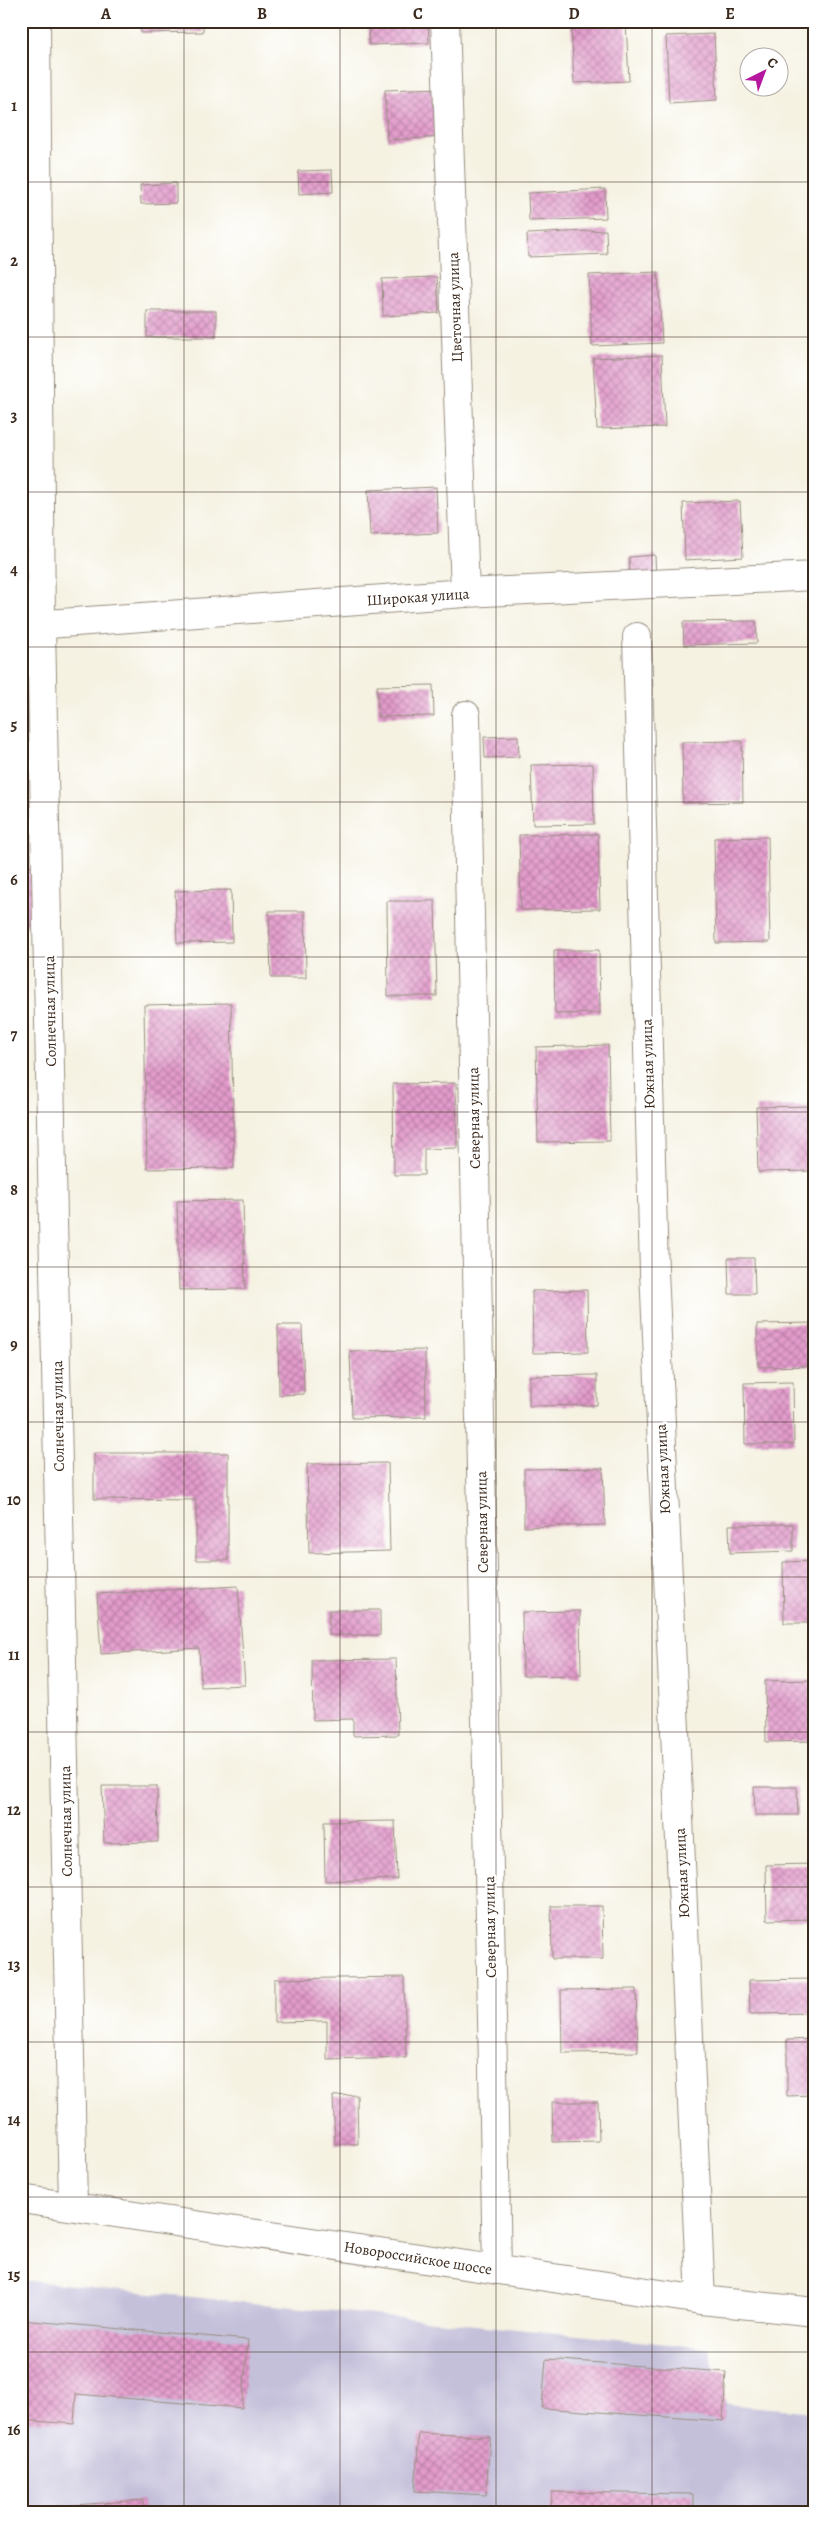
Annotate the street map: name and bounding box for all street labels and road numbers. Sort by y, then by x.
street label: Цветочная улица [443,251,467,362]
street label: Широкая улица [366,583,470,611]
street label: Солнечная улица [39,955,61,1067]
street label: Южная улица [636,1018,660,1110]
street label: Северная улица [463,1067,485,1169]
street label: Солнечная улица [47,1360,69,1472]
street label: Южная улица [651,1423,675,1515]
street label: Северная улица [471,1471,493,1573]
street label: Солнечная улица [55,1765,77,1877]
street label: Южная улица [670,1827,694,1919]
street label: Северная улица [479,1876,501,1978]
street label: Новороссийское шоссе [342,2236,494,2280]

